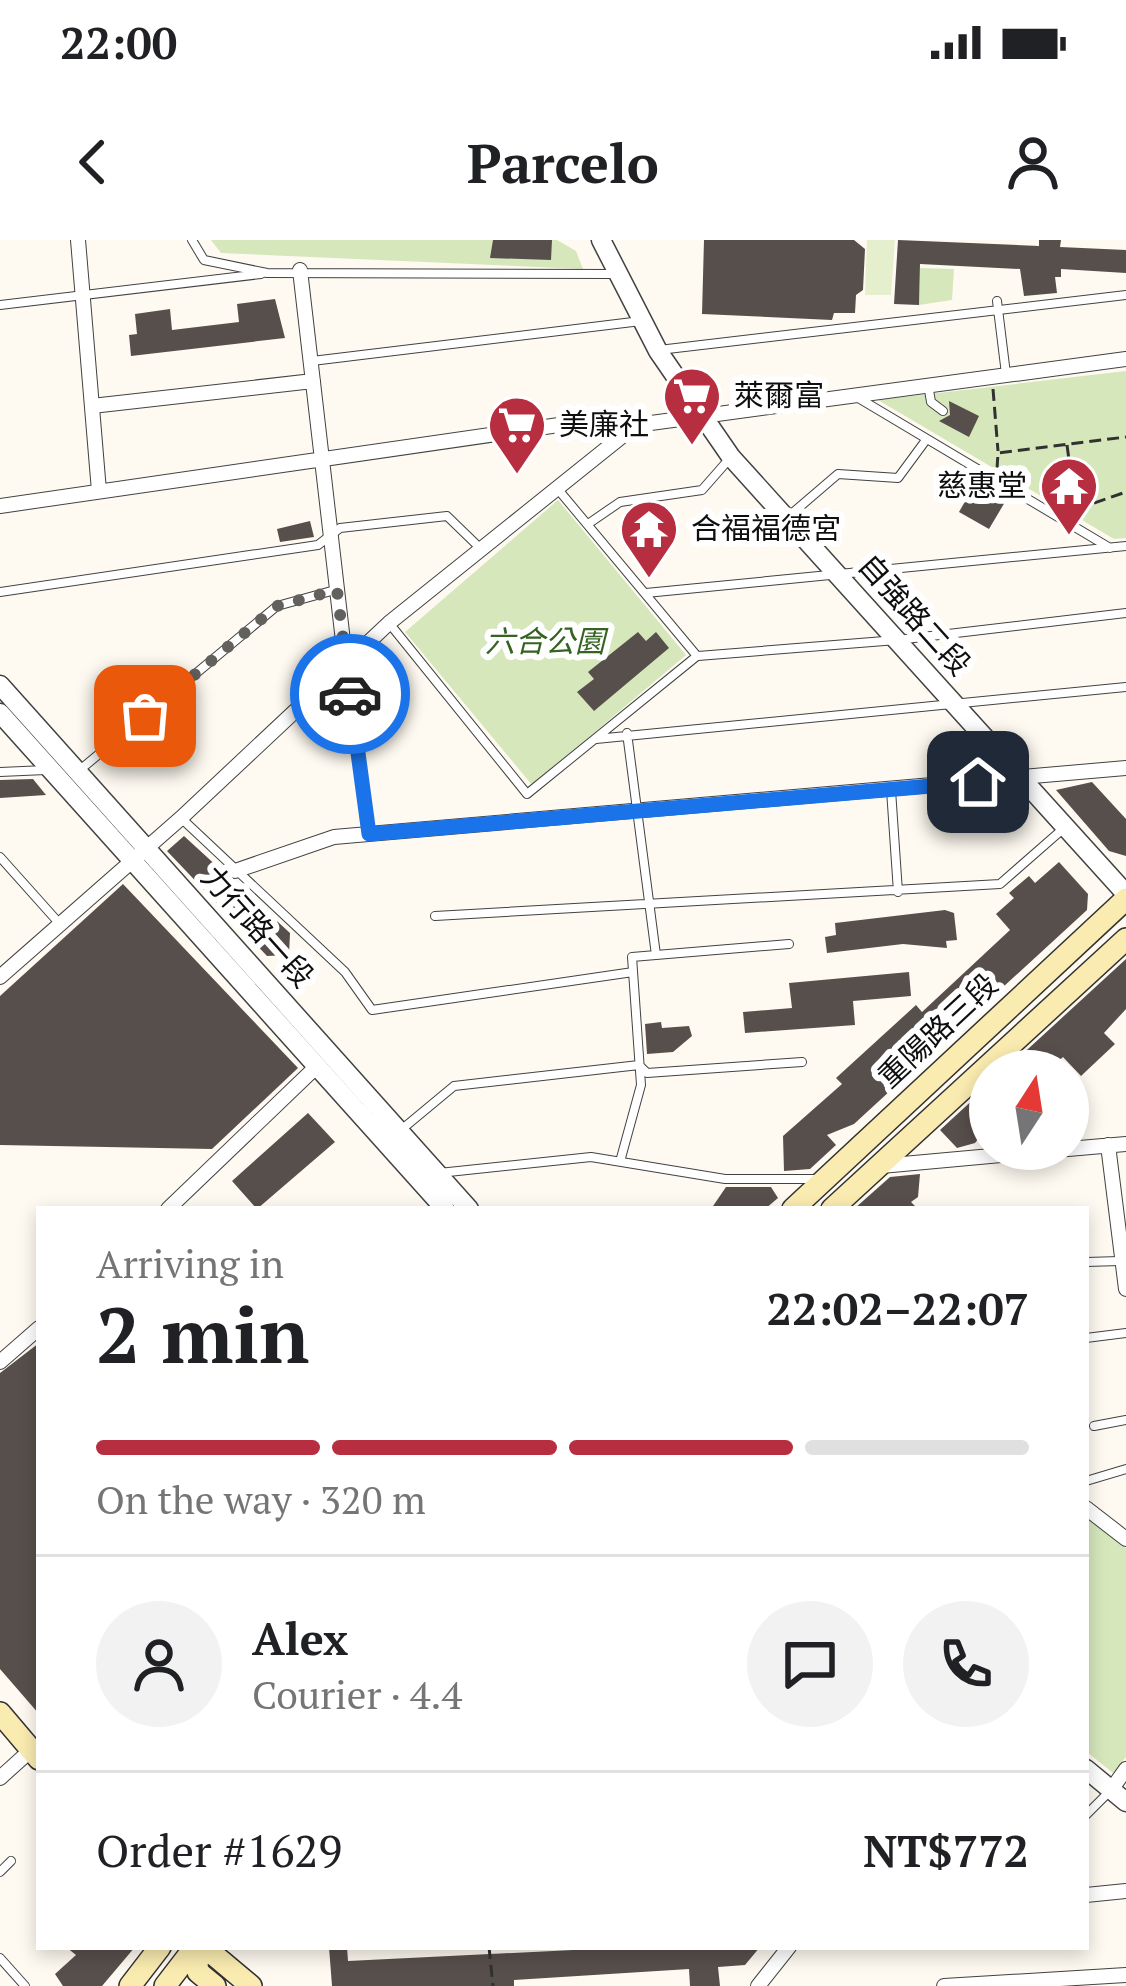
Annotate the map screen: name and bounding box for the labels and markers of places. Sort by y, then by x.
supermarket icon: 萊爾富 [661,365,723,447]
place label: 萊爾富 [734,375,824,415]
supermarket icon: 美廉社 [486,394,548,476]
place label: 美廉社 [559,404,649,444]
temple icon: 慈惠堂 [1038,455,1100,537]
place label: 慈惠堂 [937,465,1027,505]
temple icon: 合福福德宮 [618,498,680,580]
place label: 合福福德宮 [691,508,841,548]
pin [94,665,196,767]
pin [927,731,1029,833]

